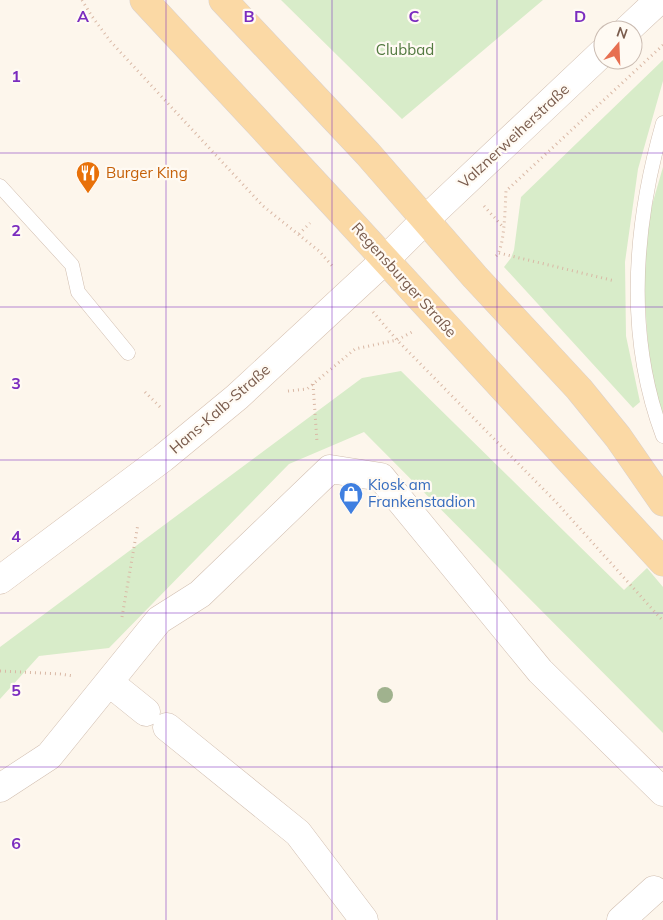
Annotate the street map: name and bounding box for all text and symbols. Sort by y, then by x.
text: A [77,6,89,26]
text: B [243,6,255,26]
text: C [409,6,420,26]
text: D [574,6,586,26]
north arrow [593,20,643,70]
text: N [614,22,630,43]
park label: Clubbad [376,40,434,59]
text: 1 [11,66,21,86]
street label: Valznerweiherstraße [454,79,573,192]
restaurant icon: Burger King [75,160,101,194]
place label: Burger King [106,163,188,182]
street label: Regensburger Straße [348,218,461,341]
text: 2 [11,220,21,240]
street label: Hans-Kalb-Straße [165,360,274,458]
text: 3 [11,373,21,393]
place label: Kiosk am Frankenstadion [368,475,475,511]
shop icon: Kiosk am Frankenstadion [338,481,364,515]
text: 4 [11,526,21,546]
text: 5 [11,680,21,700]
text: 6 [11,833,21,853]

